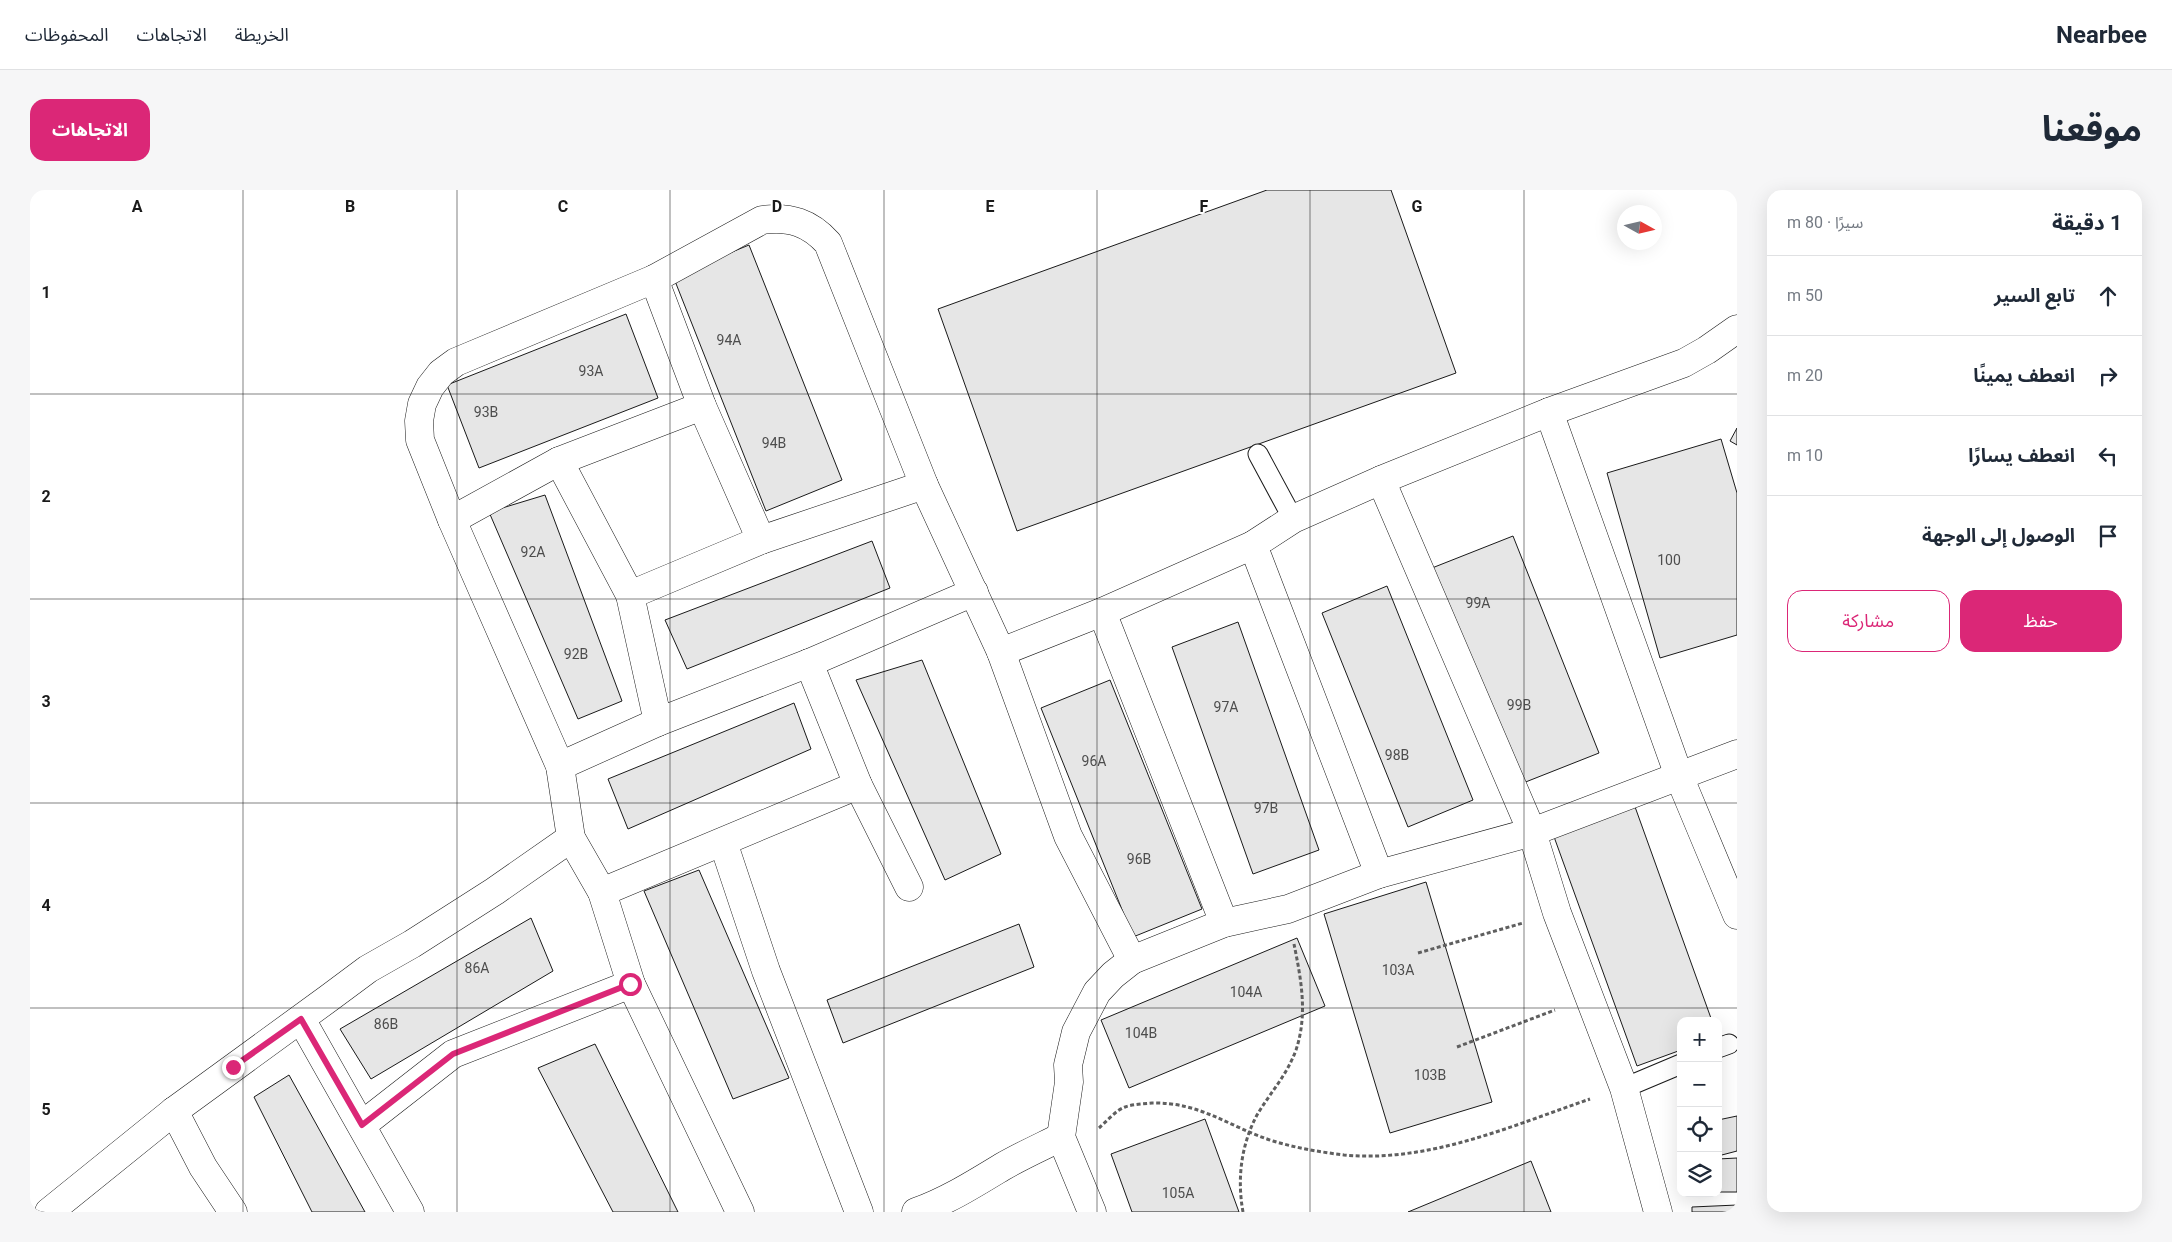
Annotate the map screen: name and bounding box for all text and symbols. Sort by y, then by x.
text: Nearbee [2056,21,2147,49]
text: المحفوظات [25,24,109,45]
text: الاتجاهات [137,24,207,45]
text: الخريطة [235,24,289,45]
button: الاتجاهات [30,99,150,161]
text: موقعنا [2042,109,2142,150]
text: A [132,197,143,216]
text: B [345,197,355,216]
text: C [558,197,568,216]
text: D [772,197,782,216]
text: E [986,197,995,216]
text: F [1200,197,1209,216]
text: G [1412,197,1423,216]
north arrow [1617,205,1662,250]
text: 1 دقيقة [2052,211,2122,235]
text: سيرًا · 80 m [1787,213,1863,232]
icon: ahead [2094,282,2122,310]
text: 1 [41,283,51,302]
text: تابع السير [1994,284,2075,307]
text: 50 m [1787,286,1823,305]
house number: 94A [717,332,741,348]
icon: right [2094,362,2122,390]
house number: 93A [579,363,603,379]
text: انعطف يمينًا [1973,364,2075,387]
text: 20 m [1787,366,1823,385]
house number: 93B [474,404,498,420]
house number: 94B [762,435,786,451]
icon: left [2094,442,2122,470]
text: انعطف يسارًا [1968,444,2075,467]
text: 10 m [1787,446,1823,465]
text: 2 [41,487,51,506]
icon: arrive [2094,522,2122,550]
text: الوصول إلى الوجهة [1922,524,2075,547]
house number: 92A [521,544,545,560]
house number: 100 [1657,552,1681,568]
button: مشاركة [1787,590,1950,652]
button: حفظ [1960,590,2122,652]
house number: 99A [1466,595,1490,611]
house number: 92B [564,646,588,662]
text: 3 [41,692,51,711]
house number: 99B [1507,697,1531,713]
house number: 97A [1214,699,1238,715]
house number: 98B [1385,747,1409,763]
house number: 96A [1082,753,1106,769]
house number: 97B [1254,800,1278,816]
house number: 96B [1127,851,1151,867]
text: 4 [41,896,51,915]
house number: 86A [465,960,489,976]
house number: 103A [1382,962,1414,978]
route start [619,973,642,996]
house number: 104A [1230,984,1262,1000]
house number: 86B [374,1016,398,1032]
map controls [1677,1017,1722,1197]
button: + [1677,1017,1722,1062]
house number: 104B [1125,1025,1157,1041]
route end [222,1056,245,1079]
button: − [1677,1062,1722,1107]
house number: 103B [1414,1067,1446,1083]
text: 5 [41,1100,51,1119]
button: locate [1677,1107,1722,1152]
button: layers [1677,1152,1722,1197]
house number: 105A [1162,1185,1194,1201]

